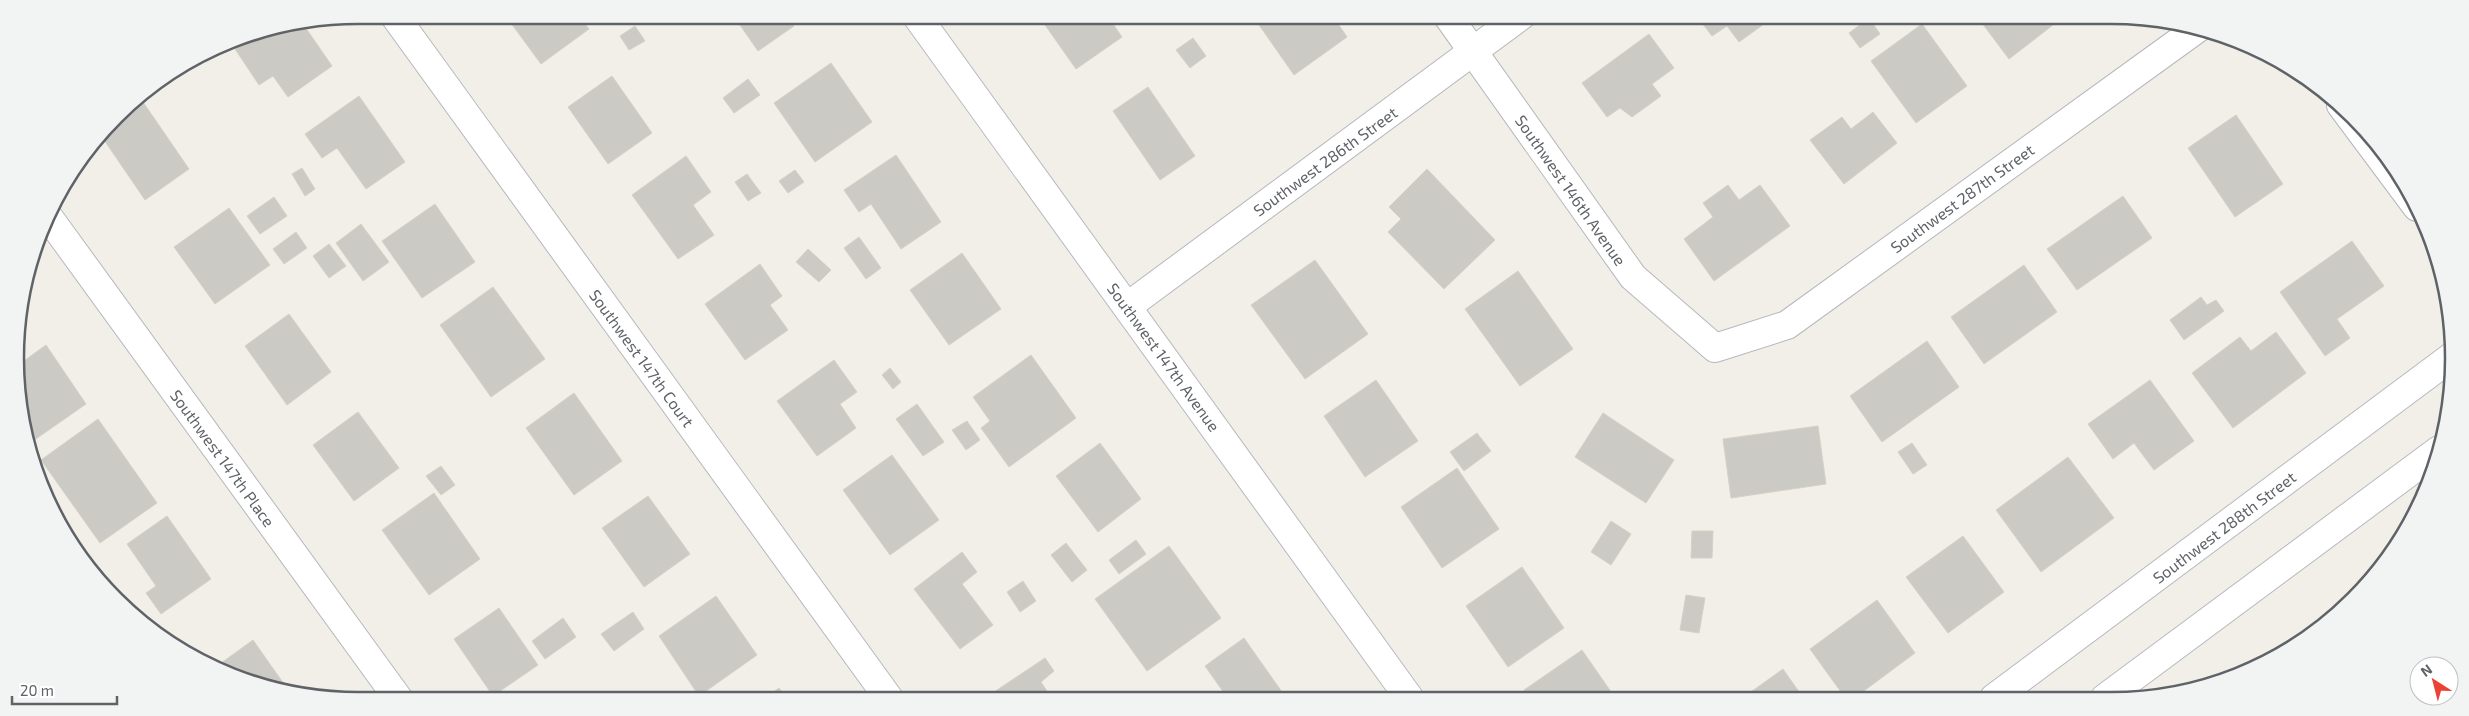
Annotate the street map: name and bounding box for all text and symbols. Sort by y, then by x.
street label: Southwest 286th Street [1249,102,1401,220]
street label: Southwest 146th Avenue [1512,111,1630,269]
street label: Southwest 287th Street [1887,140,2037,256]
street label: Southwest 147th Avenue [1104,279,1224,435]
street label: Southwest 147th Court [586,286,698,430]
street label: Southwest 147th Place [167,386,279,530]
street label: Southwest 288th Street [2149,467,2299,587]
north arrow [2409,656,2459,706]
text: N [2417,660,2435,680]
scale bar [12,674,118,706]
text: 20 m [20,681,54,699]

